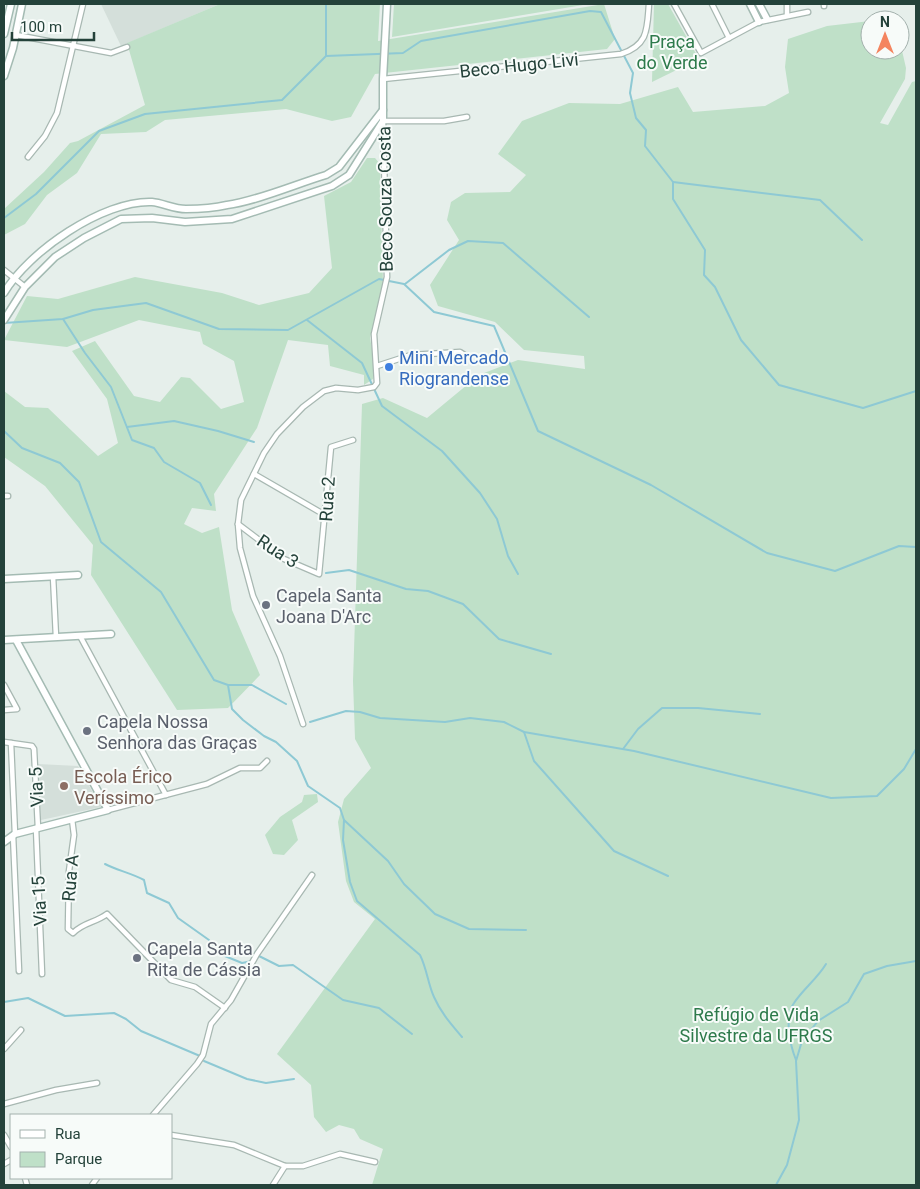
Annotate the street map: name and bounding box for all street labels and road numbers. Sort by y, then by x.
street label: Beco Hugo Livi [458,48,580,82]
street label: Beco Souza Costa [373,126,397,272]
street label: Rua 2 [315,476,339,522]
street label: Rua 3 [253,530,303,572]
street label: Via 5 [24,766,48,808]
street label: Rua A [57,853,83,902]
street label: Via 15 [27,875,51,927]

